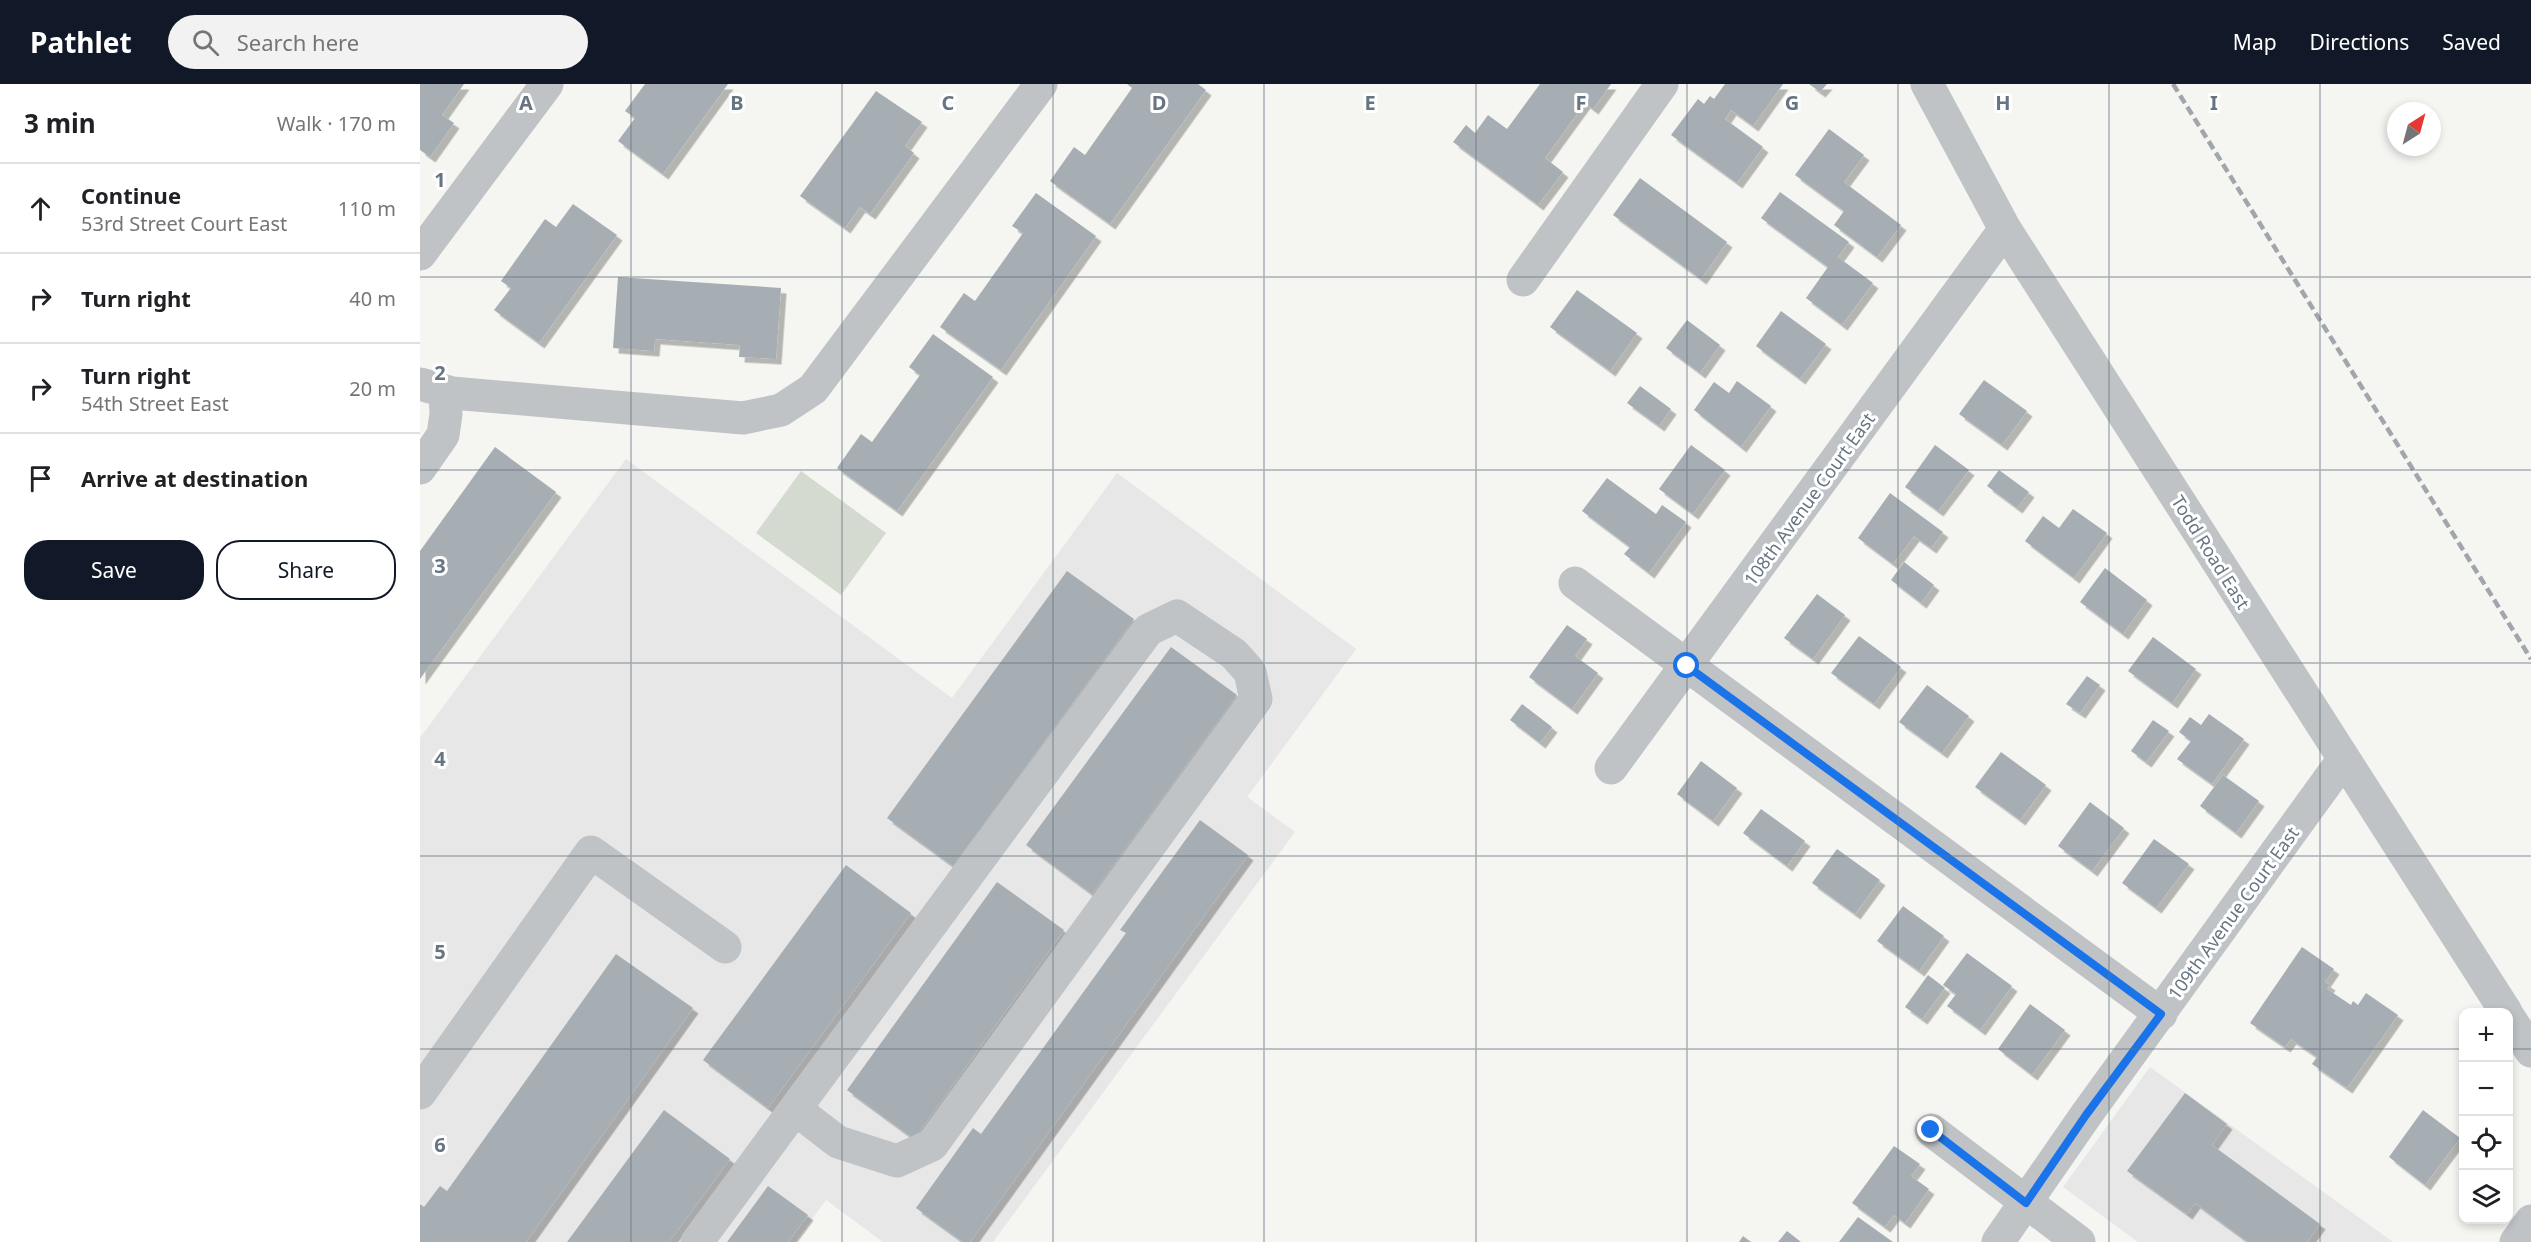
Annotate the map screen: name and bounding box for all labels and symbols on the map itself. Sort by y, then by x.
text: A [519,89,533,116]
text: B [730,89,744,116]
text: C [942,89,955,116]
text: D [1152,89,1166,116]
text: E [1364,89,1376,116]
text: F [1576,89,1586,116]
text: G [1785,89,1799,116]
text: H [1995,89,2011,116]
text: I [2210,89,2218,116]
north arrow [2387,102,2441,156]
text: 1 [434,166,446,193]
text: 2 [434,359,446,386]
street label: 108th Avenue Court East [1738,407,1880,590]
street label: Todd Road East [2166,491,2256,614]
text: 3 [434,552,446,579]
route start [1673,652,1699,678]
text: 4 [434,745,446,772]
street label: 109th Avenue Court East [2162,821,2304,1004]
text: 5 [434,938,446,965]
route end [1917,1116,1943,1142]
text: 6 [434,1131,446,1158]

